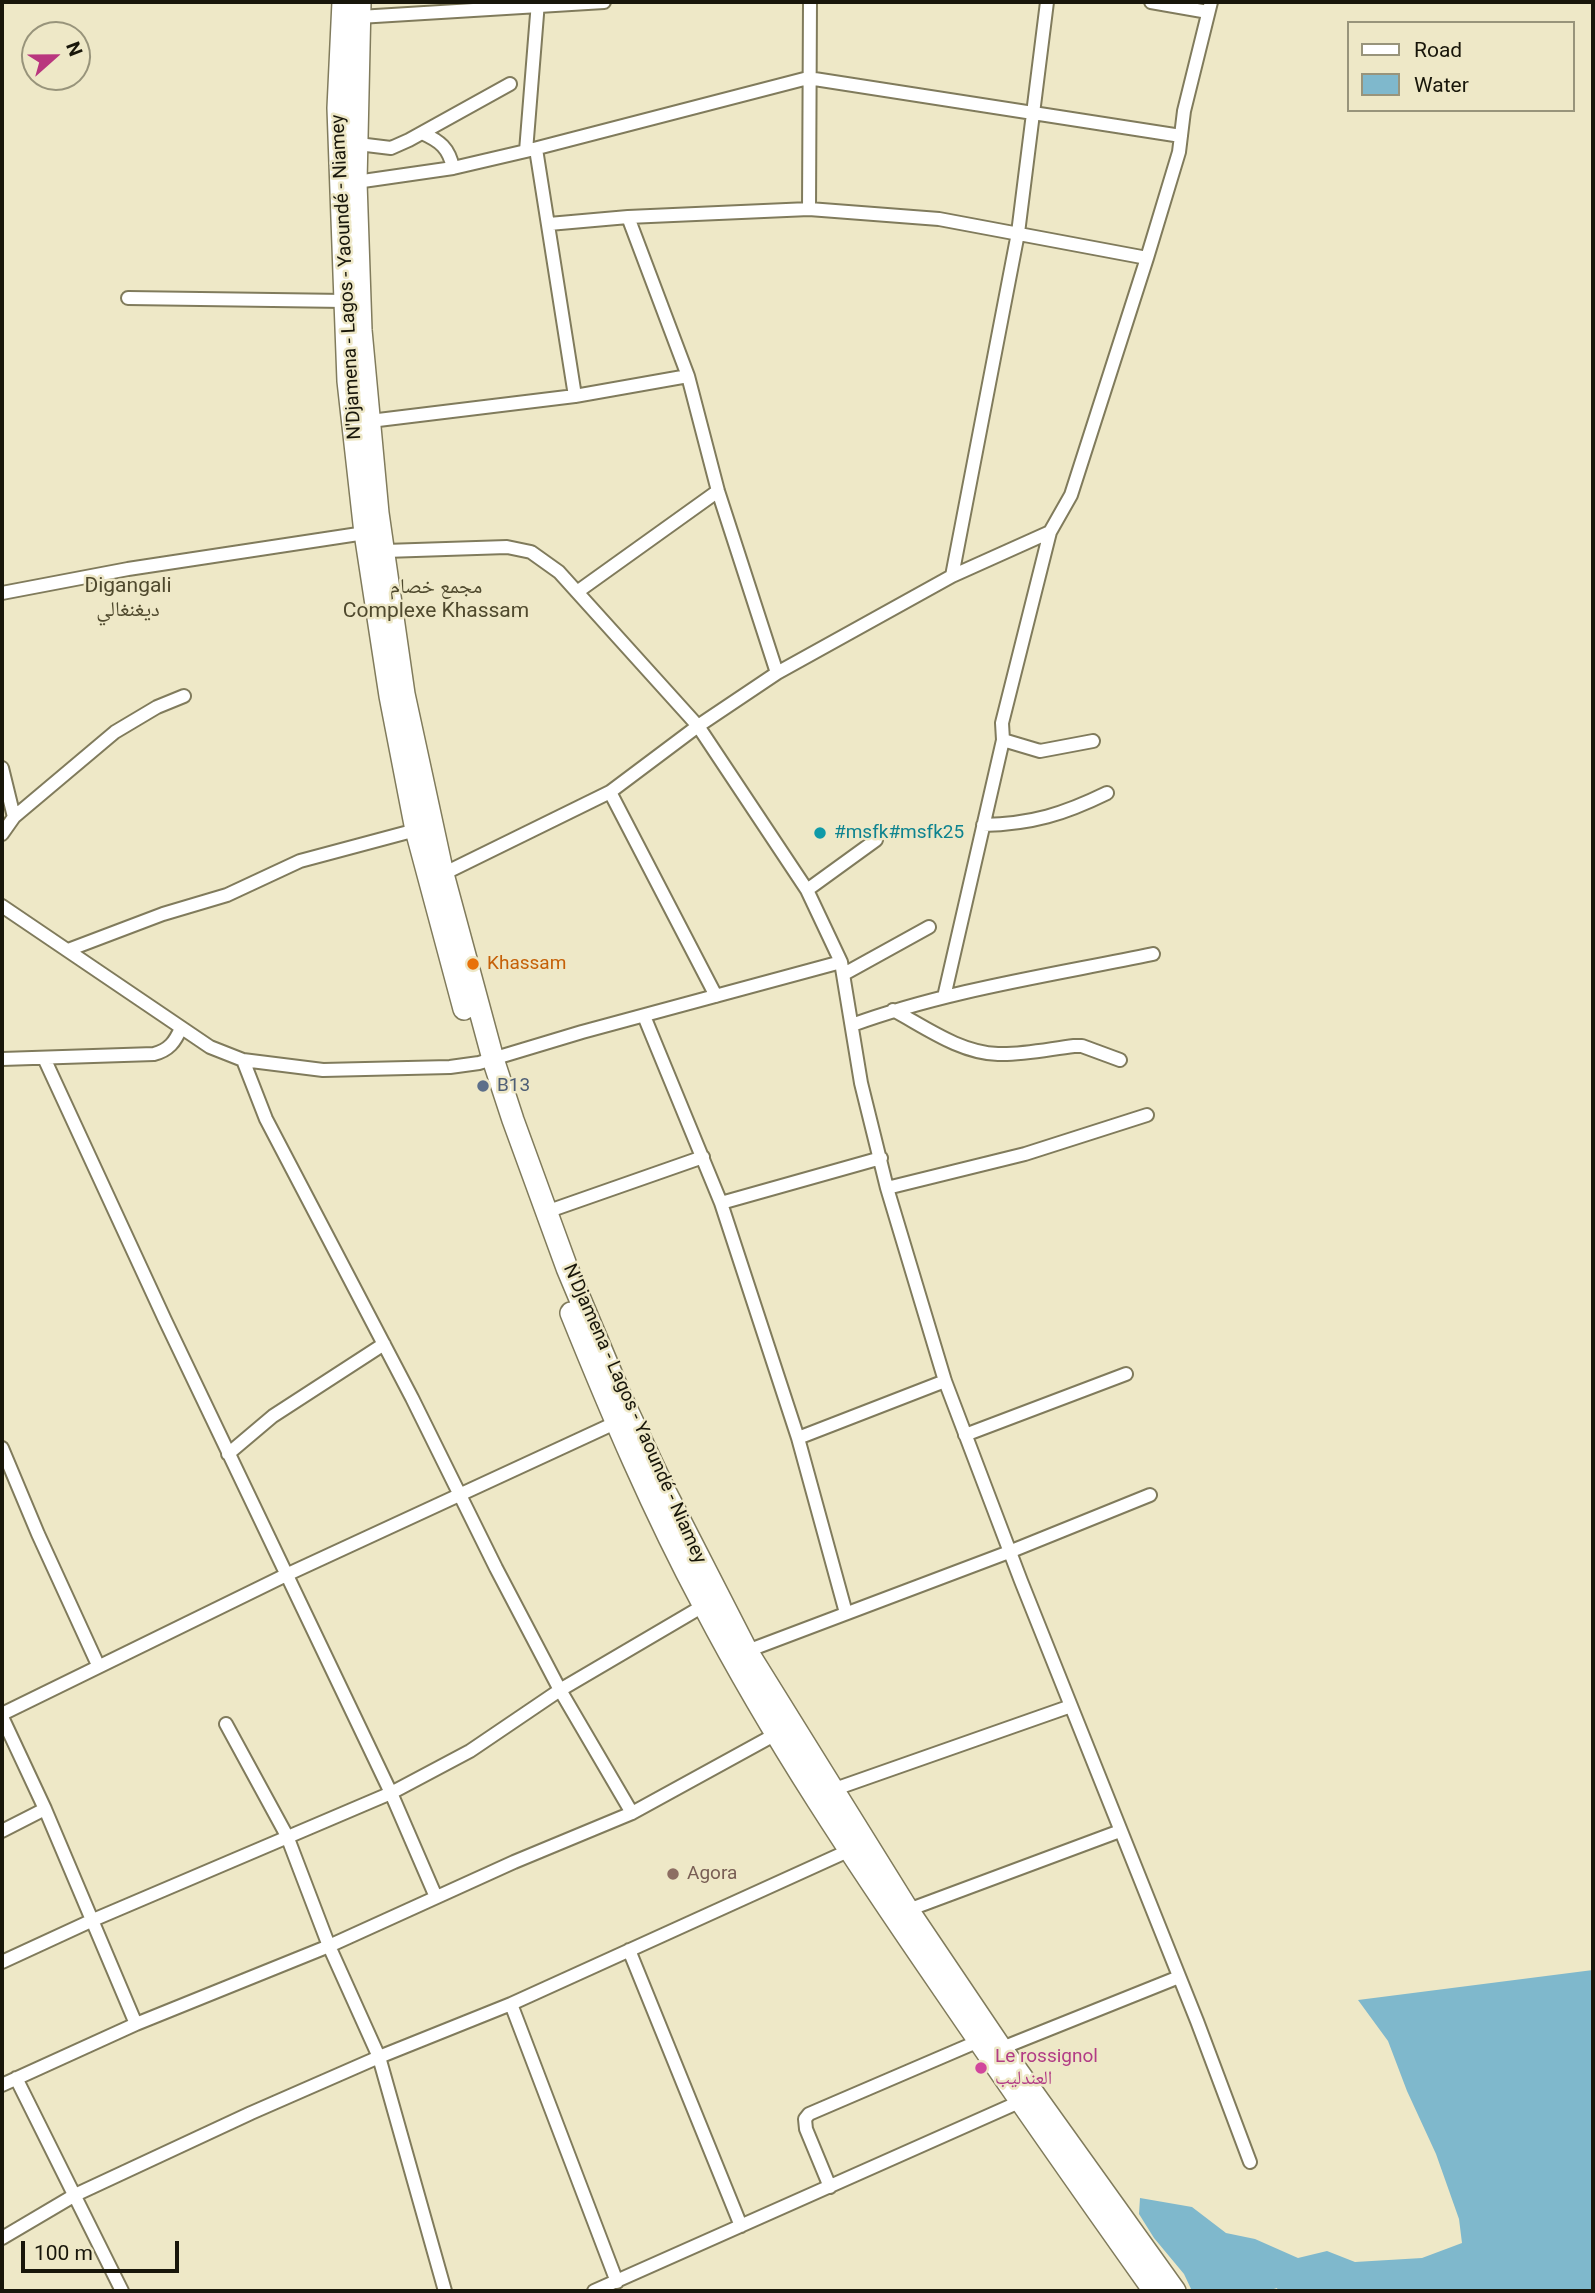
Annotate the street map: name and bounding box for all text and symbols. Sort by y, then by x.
north arrow [21,21,91,91]
legend [1346,21,1574,112]
text: Road [1414,38,1462,62]
text: N [61,39,87,59]
text: Water [1414,73,1469,97]
street label: N'Djamena - Lagos - Yaoundé - Niamey [327,114,367,440]
district label: Digangali ديغنغالي [77,574,179,624]
district label: مجمع خصام Complexe Khassam [329,575,543,625]
place label: #msfk#msfk25 [834,822,964,844]
marker: #msfk#msfk25 [812,825,828,841]
place label: Khassam [487,953,566,975]
marker: Khassam [465,956,481,972]
place label: B13 [497,1075,530,1097]
marker: B13 [475,1078,491,1094]
street label: N'Djamena - Lagos - Yaoundé - Niamey [557,1261,711,1567]
place label: Agora [687,1863,737,1885]
marker: Agora [665,1866,681,1882]
place label: Le rossignol العندليب [995,2046,1098,2090]
marker: Le rossignol العندليب [973,2060,989,2076]
scale bar [24,2226,182,2270]
text: 100 m [34,2241,93,2265]

